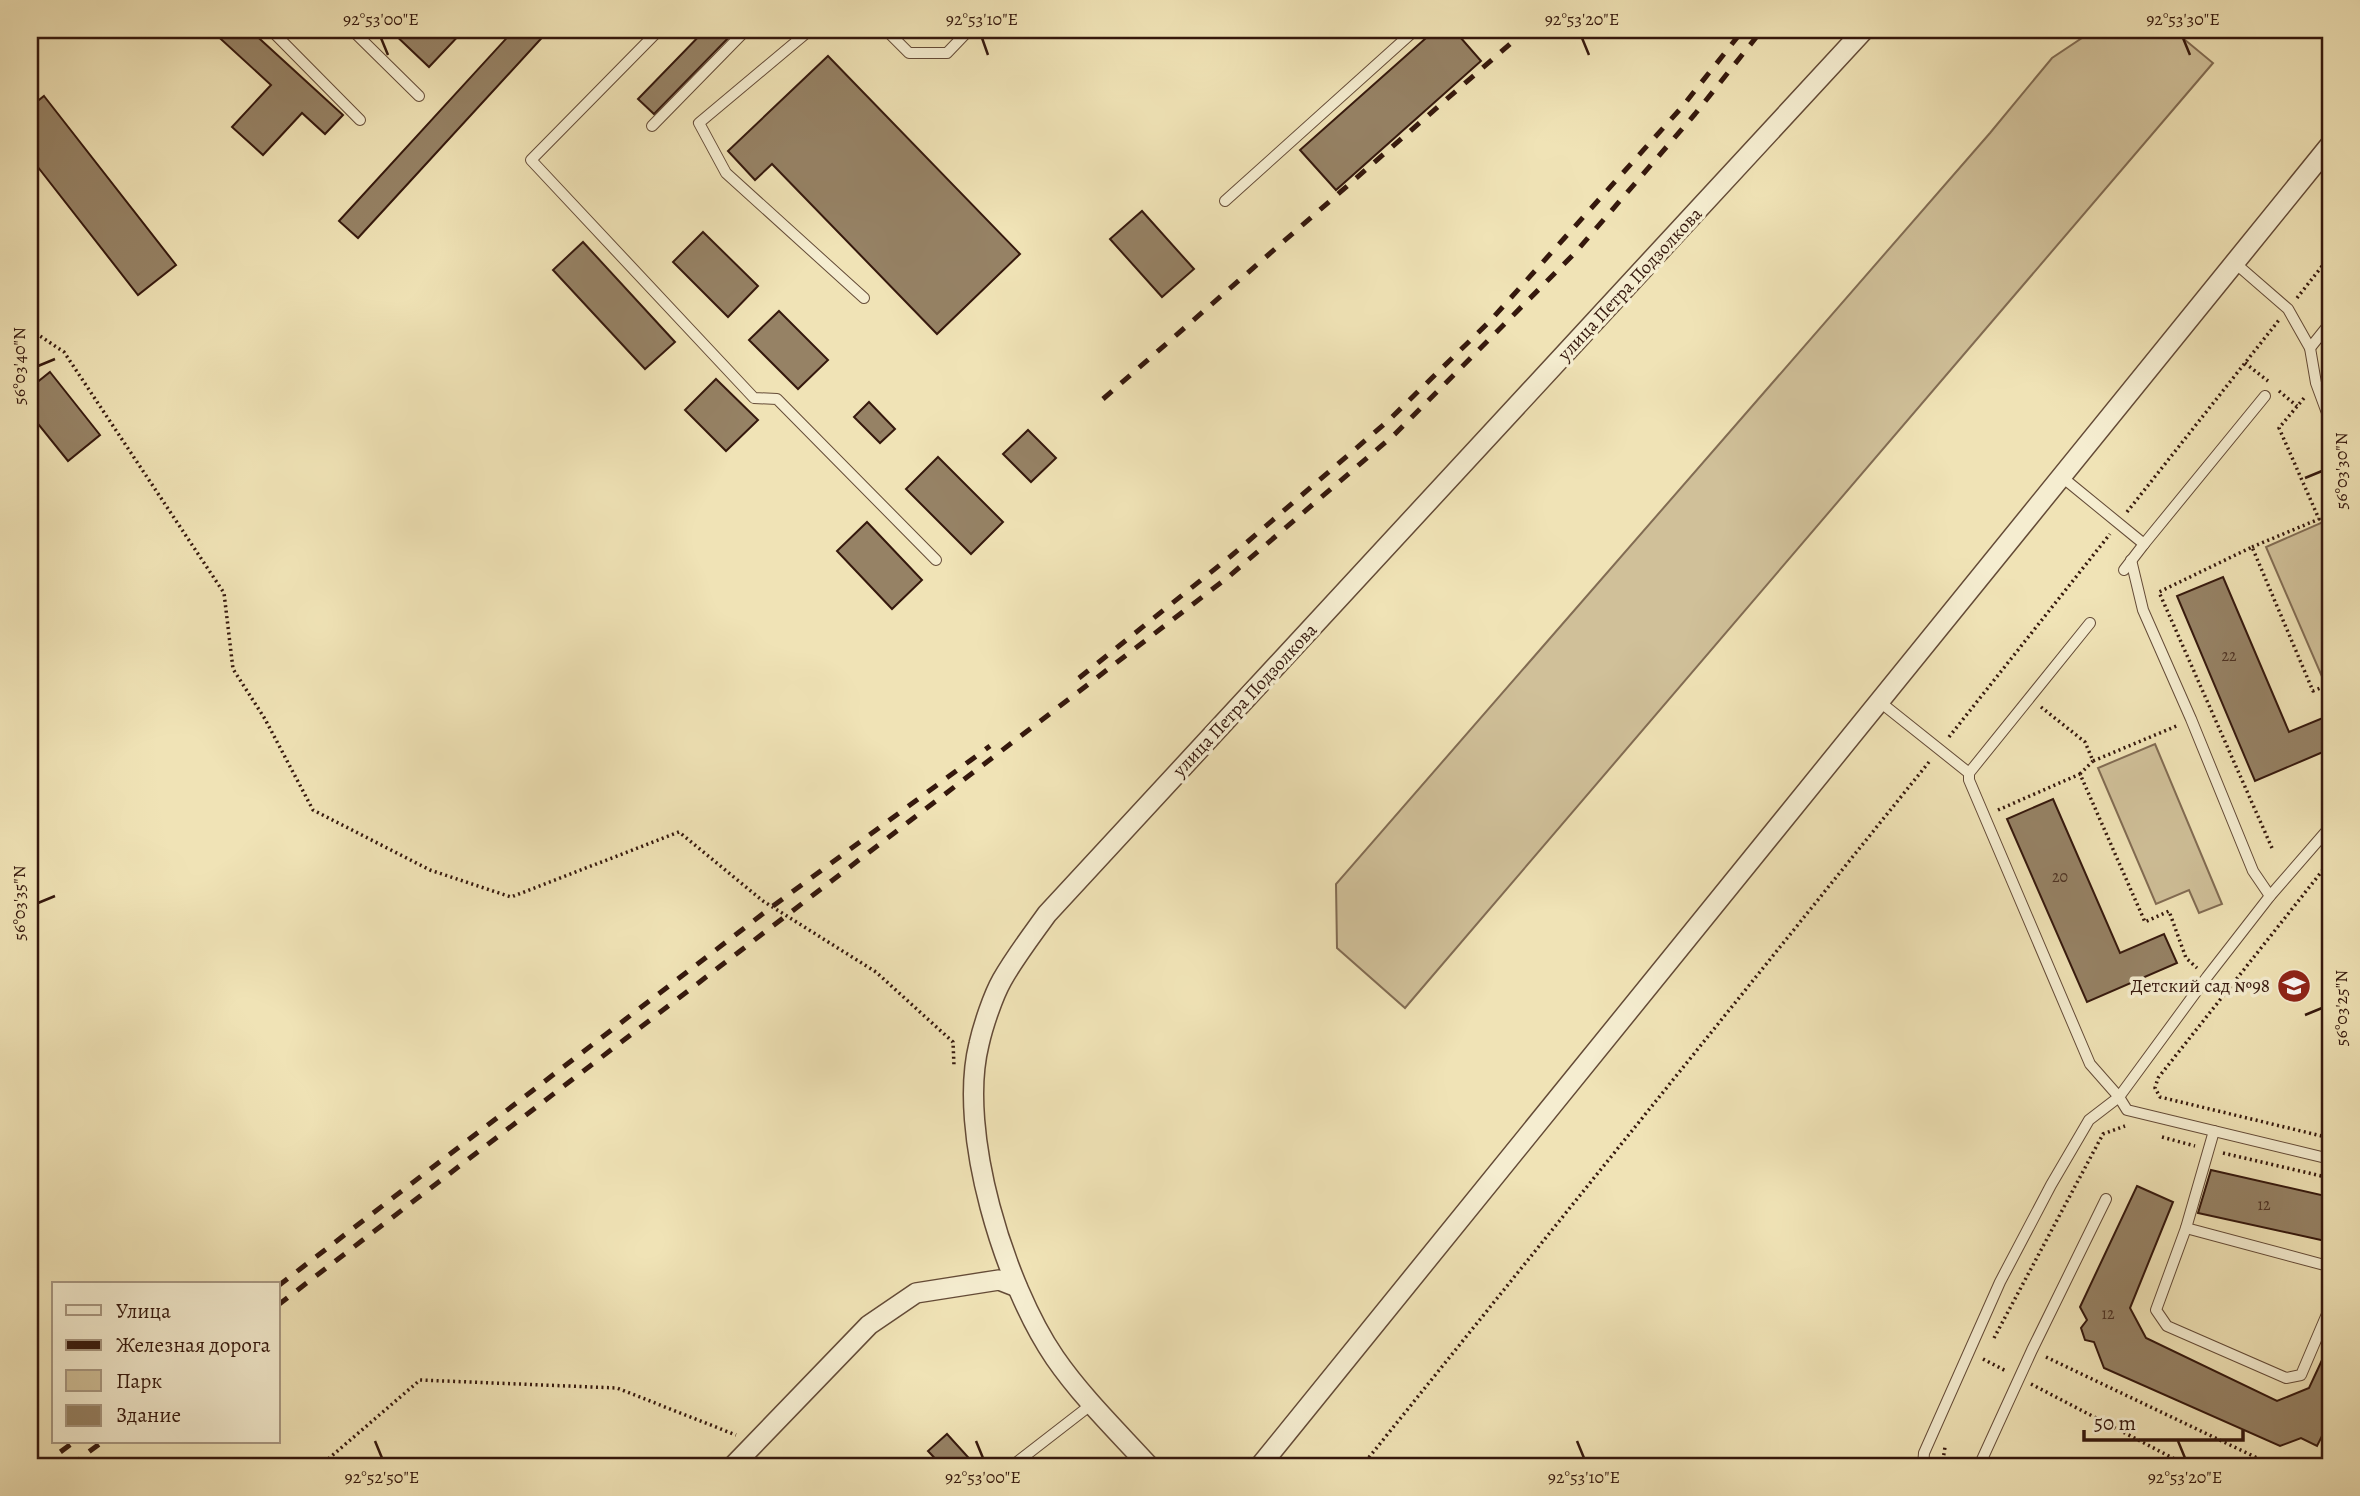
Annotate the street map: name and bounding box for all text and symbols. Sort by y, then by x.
text: 92°53'00"E [343,7,419,31]
text: 92°53'10"E [946,7,1018,31]
text: 92°53'20"E [1545,7,1619,31]
text: 92°53'30"E [2146,7,2220,31]
street label: улица Петра Подзолкова [1551,201,1708,367]
text: 56°03'40"N [7,327,31,405]
text: 56°03'30"N [2329,432,2353,510]
street label: улица Петра Подзолкова [1166,617,1323,783]
house number: 22 [2221,645,2237,667]
text: 56°03'35"N [7,865,31,941]
house number: 20 [2052,866,2068,888]
school or university icon: Детский сад №98 [2275,967,2313,1005]
text: 56°03'25"N [2329,970,2353,1046]
place label: Детский сад №98 [2131,973,2270,999]
house number: 12 [2257,1194,2271,1216]
legend [52,1282,280,1444]
text: Улица [116,1297,171,1325]
house number: 12 [2101,1303,2115,1325]
text: Железная дорога [116,1331,271,1359]
text: Парк [116,1367,162,1395]
scale bar [2084,1398,2243,1442]
text: Здание [116,1401,181,1429]
text: 50 m [2094,1409,2136,1437]
text: 92°52'50"E [345,1465,419,1489]
text: 92°53'00"E [945,1465,1021,1489]
text: 92°53'10"E [1548,1465,1620,1489]
text: 92°53'20"E [2148,1465,2222,1489]

